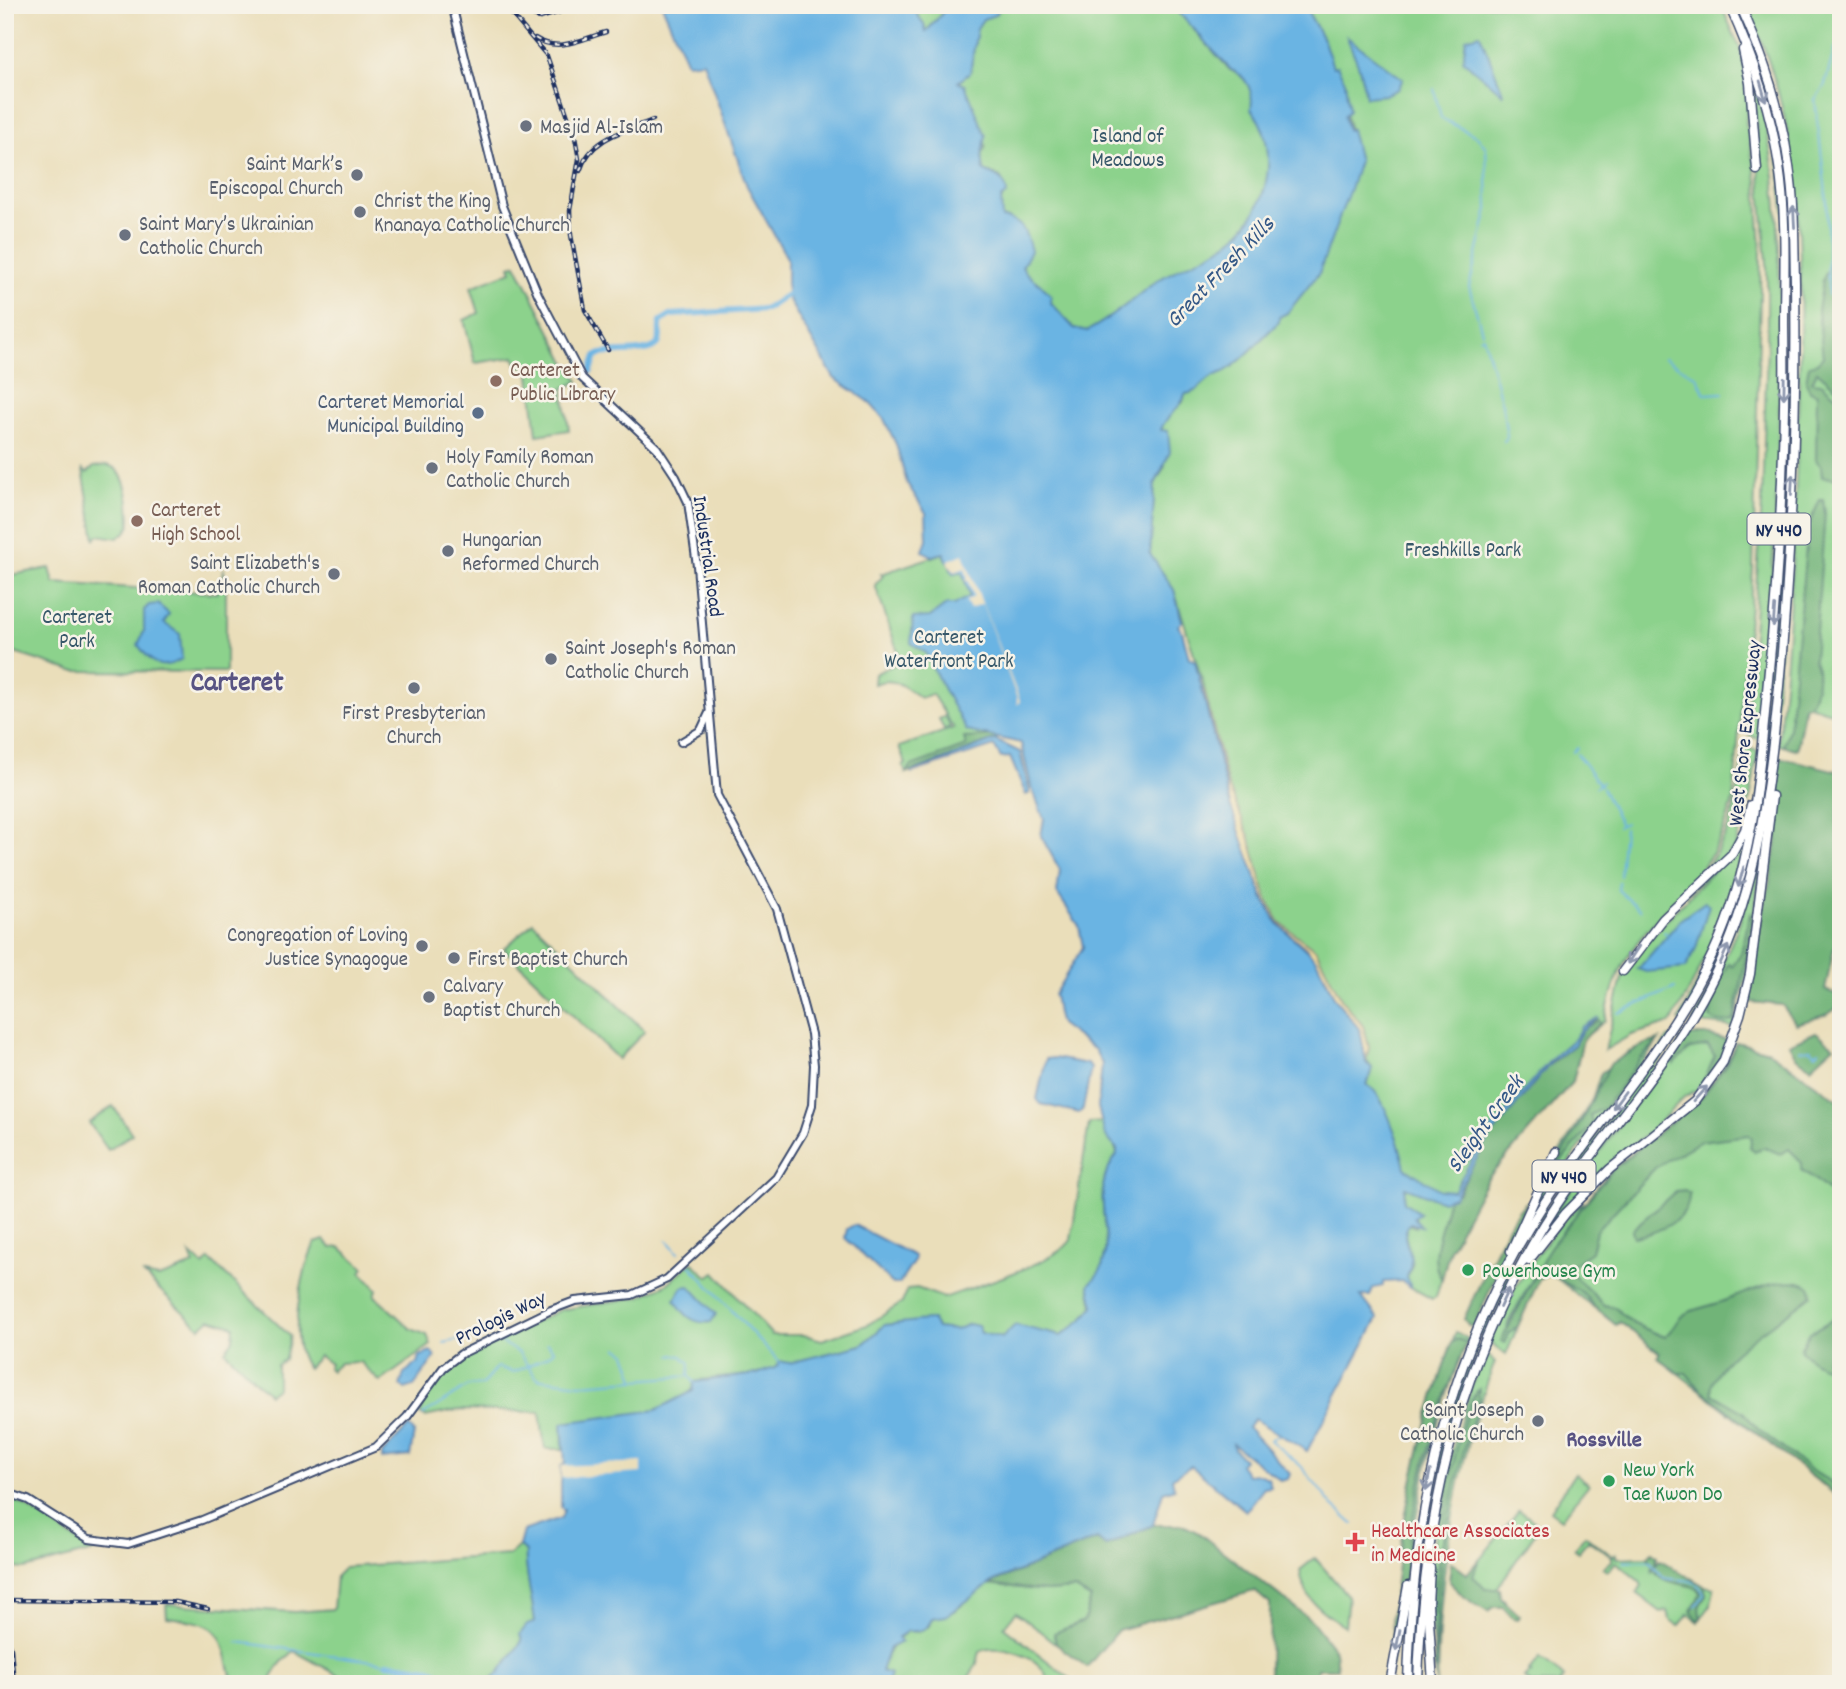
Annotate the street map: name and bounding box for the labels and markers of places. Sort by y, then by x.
place label: Masjid Al-Islam [540,114,663,144]
marker: Masjid Al-Islam [518,118,534,134]
place label: Saint Mark’s Episcopal Church [209,151,343,205]
marker: Saint Mark’s Episcopal Church [349,167,365,183]
place label: Christ the King Knanaya Catholic Church [374,188,570,242]
marker: Christ the King Knanaya Catholic Church [352,204,368,220]
place label: Saint Mary’s Ukrainian Catholic Church [139,211,314,265]
marker: Saint Mary’s Ukrainian Catholic Church [117,227,133,243]
place label: Carteret Public Library [510,357,616,411]
marker: Carteret Public Library [488,373,504,389]
place label: Carteret Memorial Municipal Building [318,389,464,443]
marker: Carteret Memorial Municipal Building [470,405,486,421]
place label: Holy Family Roman Catholic Church [446,444,594,498]
marker: Holy Family Roman Catholic Church [424,460,440,476]
place label: Carteret High School [151,497,240,551]
marker: Carteret High School [129,513,145,529]
place label: Hungarian Reformed Church [462,527,599,581]
marker: Hungarian Reformed Church [440,543,456,559]
place label: Saint Elizabeth's Roman Catholic Church [138,550,320,604]
marker: Saint Elizabeth's Roman Catholic Church [326,566,342,582]
place label: Saint Joseph's Roman Catholic Church [565,635,736,689]
marker: Saint Joseph's Roman Catholic Church [543,651,559,667]
marker: First Presbyterian Church [406,680,422,696]
place label: First Presbyterian Church [342,700,486,754]
place label: Congregation of Loving Justice Synagogue [227,922,408,976]
marker: Congregation of Loving Justice Synagogue [414,938,430,954]
place label: First Baptist Church [468,946,628,976]
marker: First Baptist Church [446,950,462,966]
place label: Calvary Baptist Church [443,973,560,1027]
marker: Calvary Baptist Church [421,989,437,1005]
place label: Powerhouse Gym [1482,1258,1616,1288]
marker: Powerhouse Gym [1460,1262,1476,1278]
place label: Saint Joseph Catholic Church [1400,1397,1524,1451]
marker: Saint Joseph Catholic Church [1530,1413,1546,1429]
place label: New York Tae Kwon Do [1623,1457,1723,1511]
marker: New York Tae Kwon Do [1601,1473,1617,1489]
place label: Healthcare Associates in Medicine [1371,1518,1550,1572]
marker: Healthcare Associates in Medicine [1345,1532,1365,1552]

